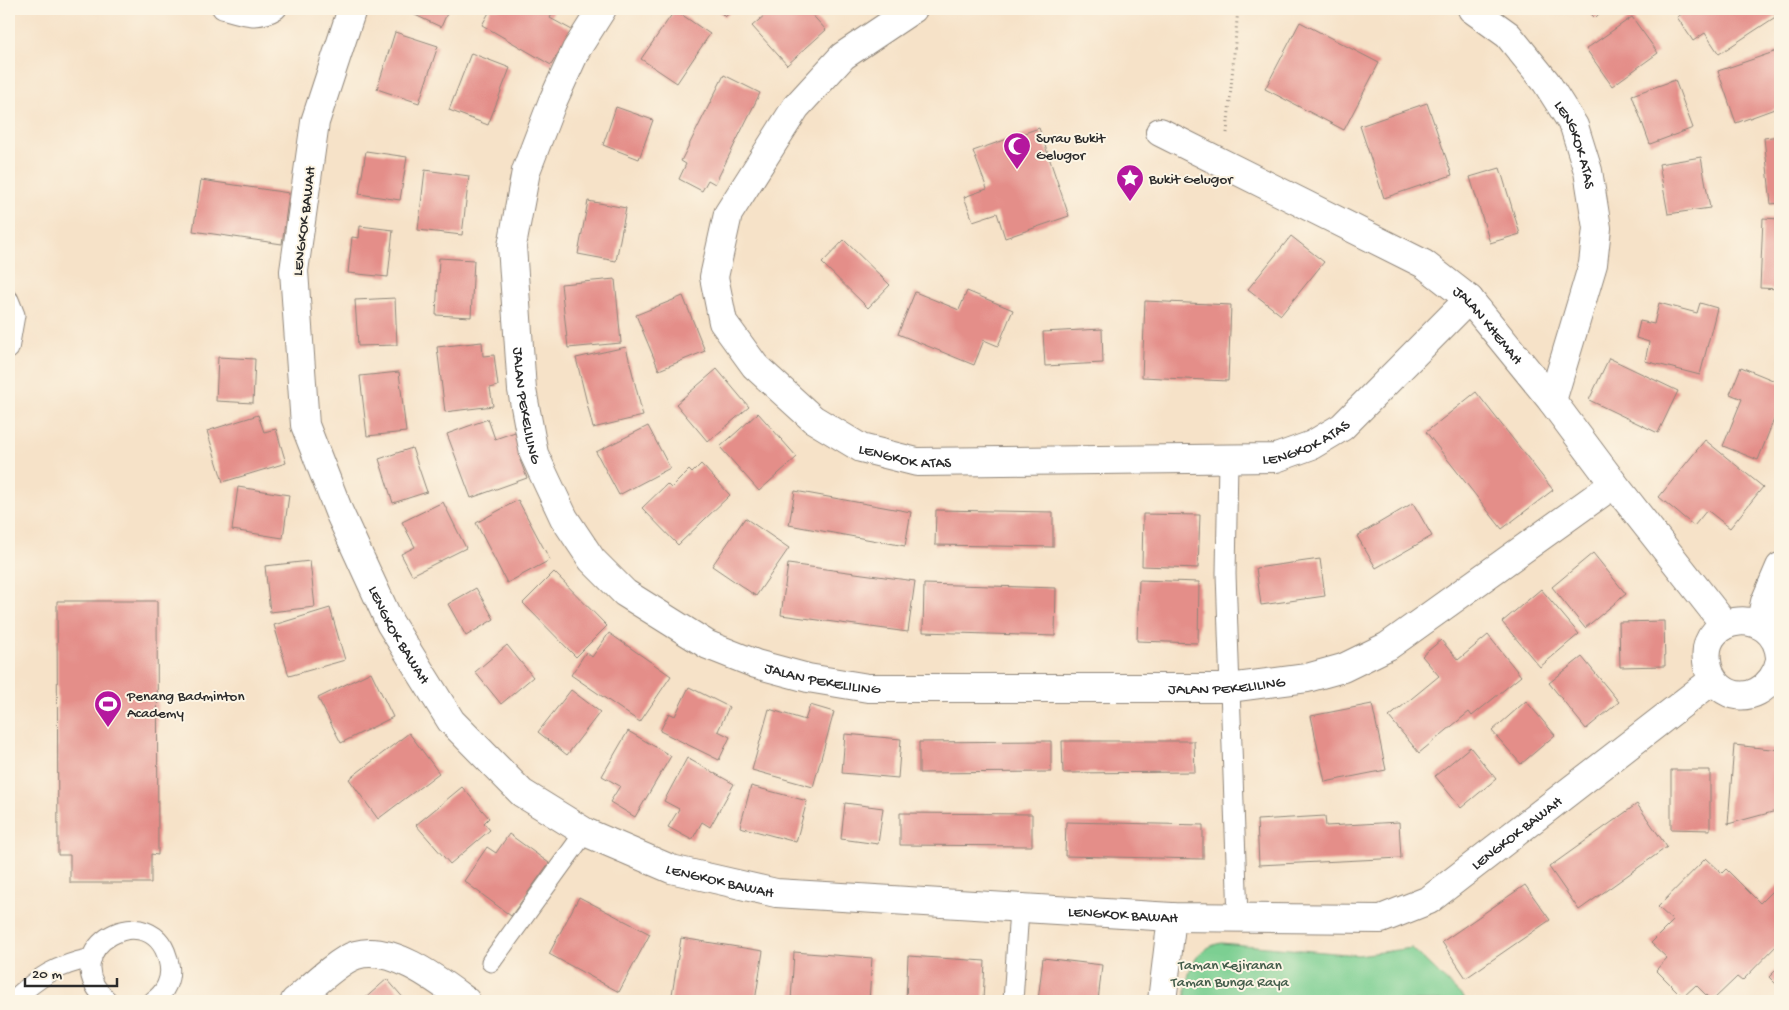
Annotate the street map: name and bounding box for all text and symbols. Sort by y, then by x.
street label: LENGKOK ATAS [1549,98,1598,190]
place label: Surau Bukit Gelugor [1036,130,1107,165]
mosque icon: Surau Bukit Gelugor [1002,131,1032,170]
place icon: Bukit Gelugor [1115,163,1145,202]
street label: LENGKOK BAWAH [289,165,321,277]
place label: Bukit Gelugor [1148,171,1234,189]
street label: JALAN KHEMAH [1448,283,1526,369]
street label: JALAN PEKELILING [508,347,545,468]
street label: LENGKOK ATAS [1262,417,1355,469]
street label: LENGKOK ATAS [857,441,951,473]
street label: LENGKOK BAWAH [363,583,433,688]
street label: JALAN PEKELILING [762,660,881,699]
street label: JALAN PEKELILING [1168,674,1287,699]
place label: Penang Badminton Academy [126,688,245,723]
sports icon: Penang Badminton Academy [93,689,123,728]
street label: LENGKOK BAWAH [1468,793,1567,875]
street label: LENGKOK BAWAH [662,861,776,903]
street label: LENGKOK BAWAH [1068,904,1178,928]
scale bar [25,955,118,987]
park label: Taman Kejiranan Taman Bunga Raya [1170,957,1290,992]
text: 20 m [32,966,62,984]

